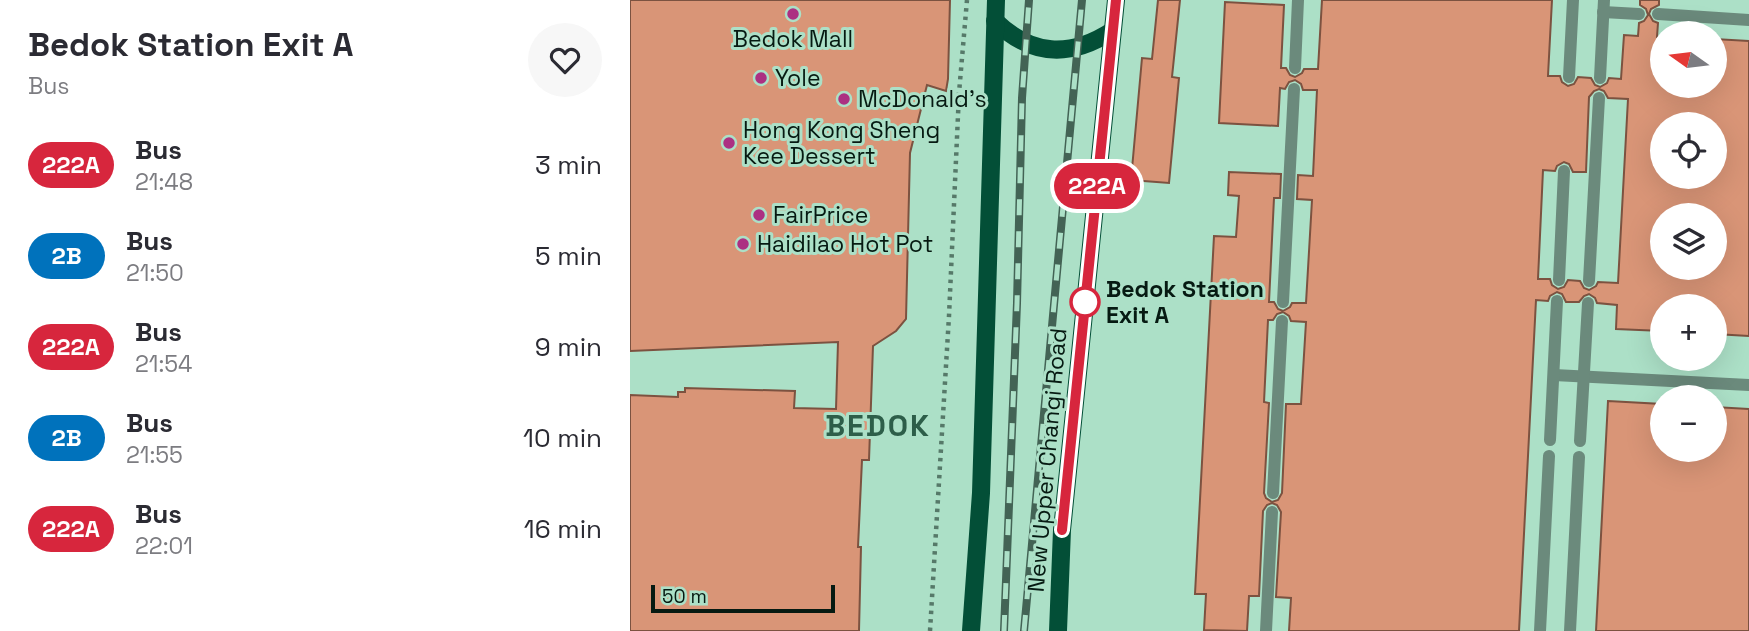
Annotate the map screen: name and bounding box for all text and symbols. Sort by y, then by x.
marker: Bedok Mall [785,6,801,22]
north arrow [1650,21,1727,98]
map controls [1650,21,1727,462]
button: heart [528,23,602,97]
text: Bedok Station Exit A [28,24,353,66]
place label: Bedok Mall [733,24,853,54]
place label: Yole [775,63,821,93]
marker: Yole [753,70,769,86]
text: Bus [28,71,69,101]
place label: McDonald's [858,84,987,114]
marker: McDonald's [836,91,852,107]
button: locate [1650,112,1727,189]
place label: Hong Kong Sheng Kee Dessert [743,115,940,171]
text: Bus [135,133,182,167]
marker: Hong Kong Sheng Kee Dessert [721,135,737,151]
text: 3 min [535,148,602,182]
text: 222A [42,149,100,180]
line badge: 222A [1048,163,1146,209]
text: 21:48 [135,167,193,197]
text: 222A [1068,170,1126,201]
place label: FairPrice [773,200,868,230]
button: layers [1650,203,1727,280]
marker: FairPrice [751,207,767,223]
text: Bus [126,224,173,258]
place label: Haidilao Hot Pot [757,229,933,259]
marker: Haidilao Hot Pot [735,236,751,252]
text: 5 min [535,239,602,273]
text: 2B [51,240,82,271]
text: 21:50 [126,258,184,288]
place label: Bedok Station Exit A [1106,274,1264,330]
marker: Bedok Station Exit A [1070,287,1100,317]
button: + [1650,294,1727,371]
text: Bus [135,315,182,349]
street label: New Upper Changi Road [1021,327,1073,593]
text: 9 min [535,330,602,364]
text: 222A [42,331,100,362]
text: 21:54 [135,349,192,379]
button: − [1650,385,1727,462]
text: Bus [126,406,173,440]
district label: BEDOK [825,406,931,445]
text: 10 min [523,421,602,455]
text: 2B [51,422,82,453]
text: 21:55 [126,440,183,470]
text: Bus [135,497,182,531]
text: 16 min [524,512,602,546]
text: 222A [42,513,100,544]
text: 22:01 [135,531,193,561]
scale bar [651,582,835,614]
text: 50 m [662,584,707,609]

